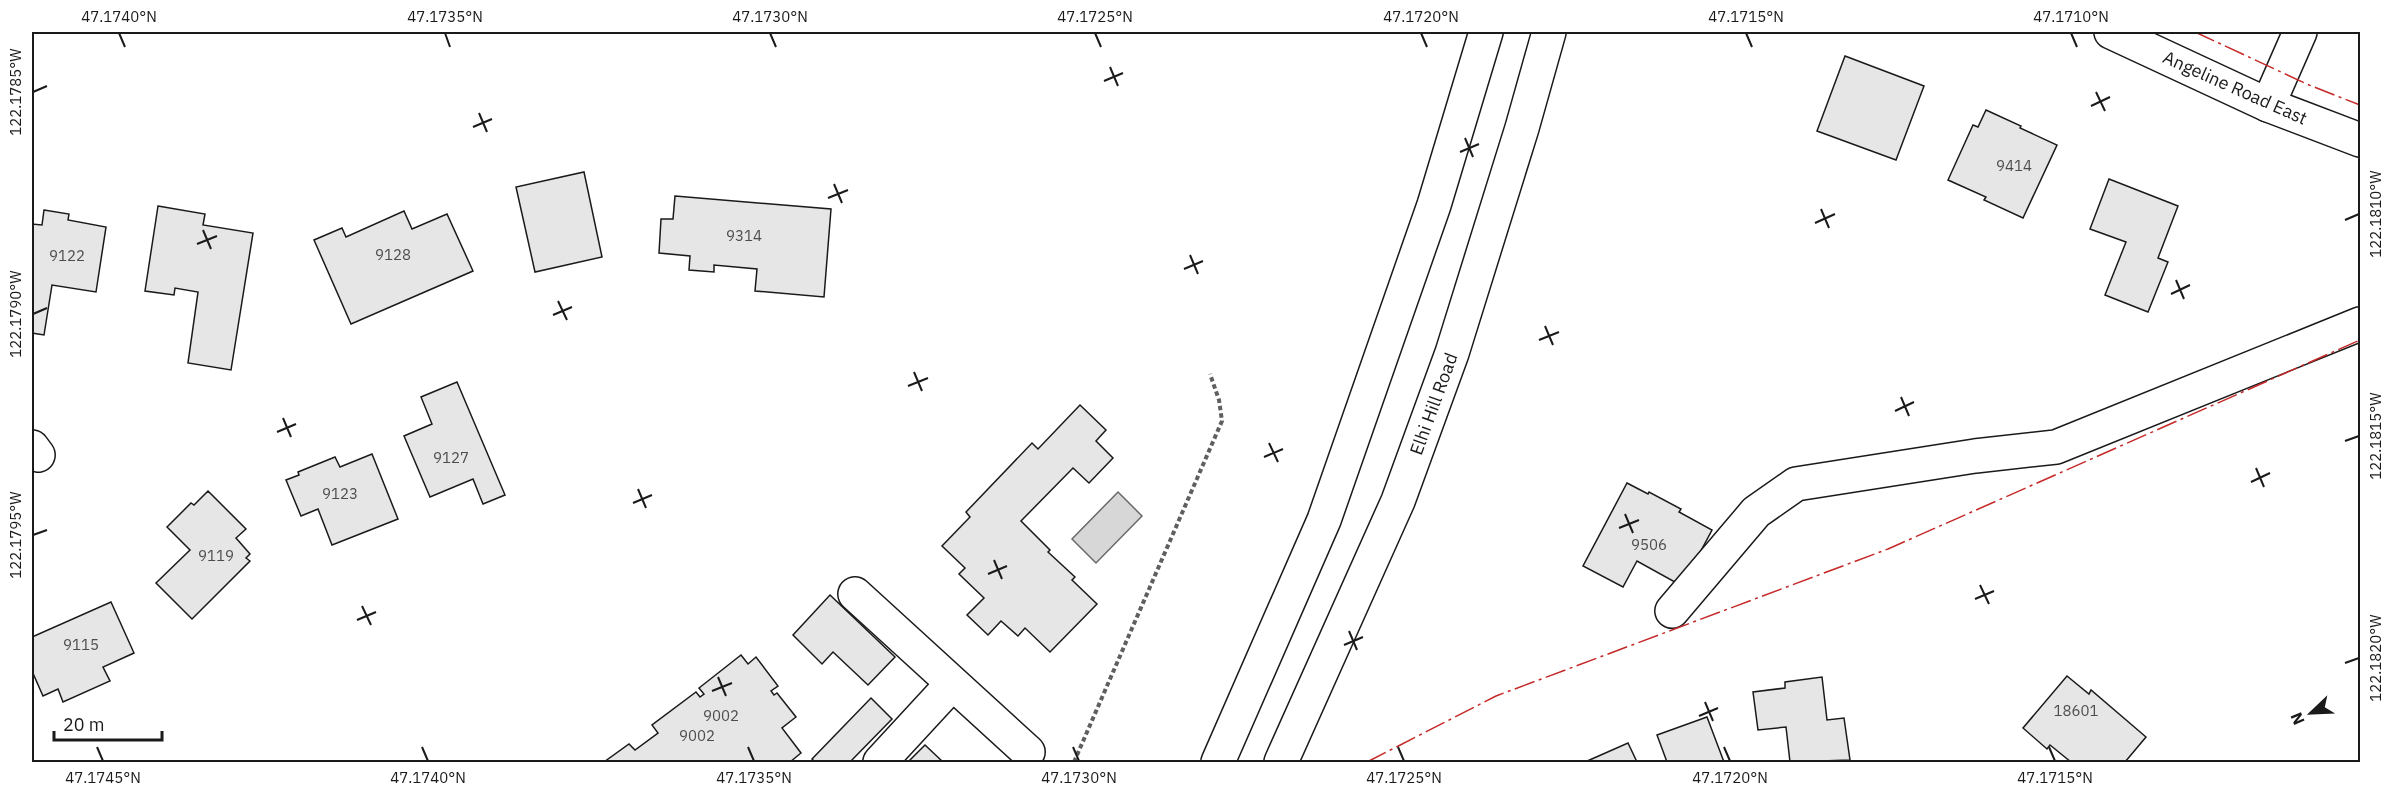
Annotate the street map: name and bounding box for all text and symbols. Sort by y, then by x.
text: 47.1740°N [81,7,157,26]
text: 47.1735°N [407,7,483,26]
text: 47.1730°N [732,7,808,26]
text: 47.1725°N [1057,7,1133,26]
text: 47.1720°N [1383,7,1459,26]
text: 47.1715°N [1708,7,1784,26]
text: 47.1710°N [2033,7,2109,26]
street label: Angeline Road East [2160,45,2311,130]
text: 122.1785°W [6,48,25,136]
house number: 9414 [1996,156,2032,175]
text: 122.1810°W [2366,170,2385,258]
house number: 9314 [726,226,762,245]
house number: 9128 [375,245,411,264]
house number: 9122 [49,246,85,265]
text: 122.1790°W [6,270,25,358]
street label: Elhi Hill Road [1404,350,1463,458]
text: 122.1815°W [2366,392,2385,480]
house number: 9127 [433,448,469,467]
house number: 9123 [322,484,358,503]
text: 122.1795°W [6,491,25,579]
house number: 9506 [1631,535,1667,554]
house number: 9119 [198,546,234,565]
text: 122.1820°W [2366,614,2385,702]
house number: 9115 [63,635,99,654]
north arrow [2281,683,2341,743]
house number: 18601 [2053,701,2099,720]
scale bar [54,704,162,742]
house number: 9002 [703,706,739,725]
text: N [2286,710,2309,728]
text: 20 m [63,713,105,736]
house number: 9002 [679,726,715,745]
text: 47.1745°N [65,768,141,787]
text: 47.1740°N [390,768,466,787]
text: 47.1735°N [716,768,792,787]
text: 47.1730°N [1041,768,1117,787]
text: 47.1725°N [1366,768,1442,787]
text: 47.1720°N [1692,768,1768,787]
text: 47.1715°N [2017,768,2093,787]

